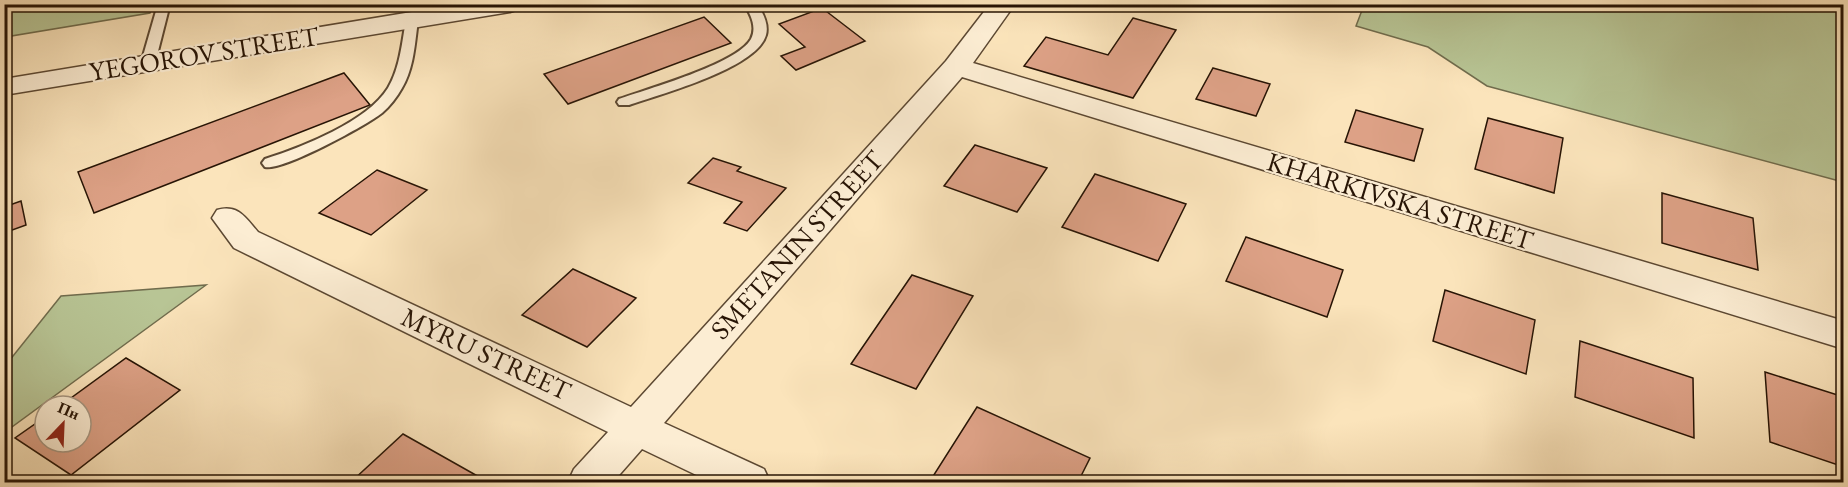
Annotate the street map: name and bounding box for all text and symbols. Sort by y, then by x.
street label: YEGOROV STREET [87,18,322,89]
street label: SMETANIN STREET [703,142,891,346]
street label: KHARKIVSKA STREET [1263,143,1538,258]
street label: MYRU STREET [396,299,577,408]
north arrow [33,394,93,454]
text: Пн [54,397,83,425]

